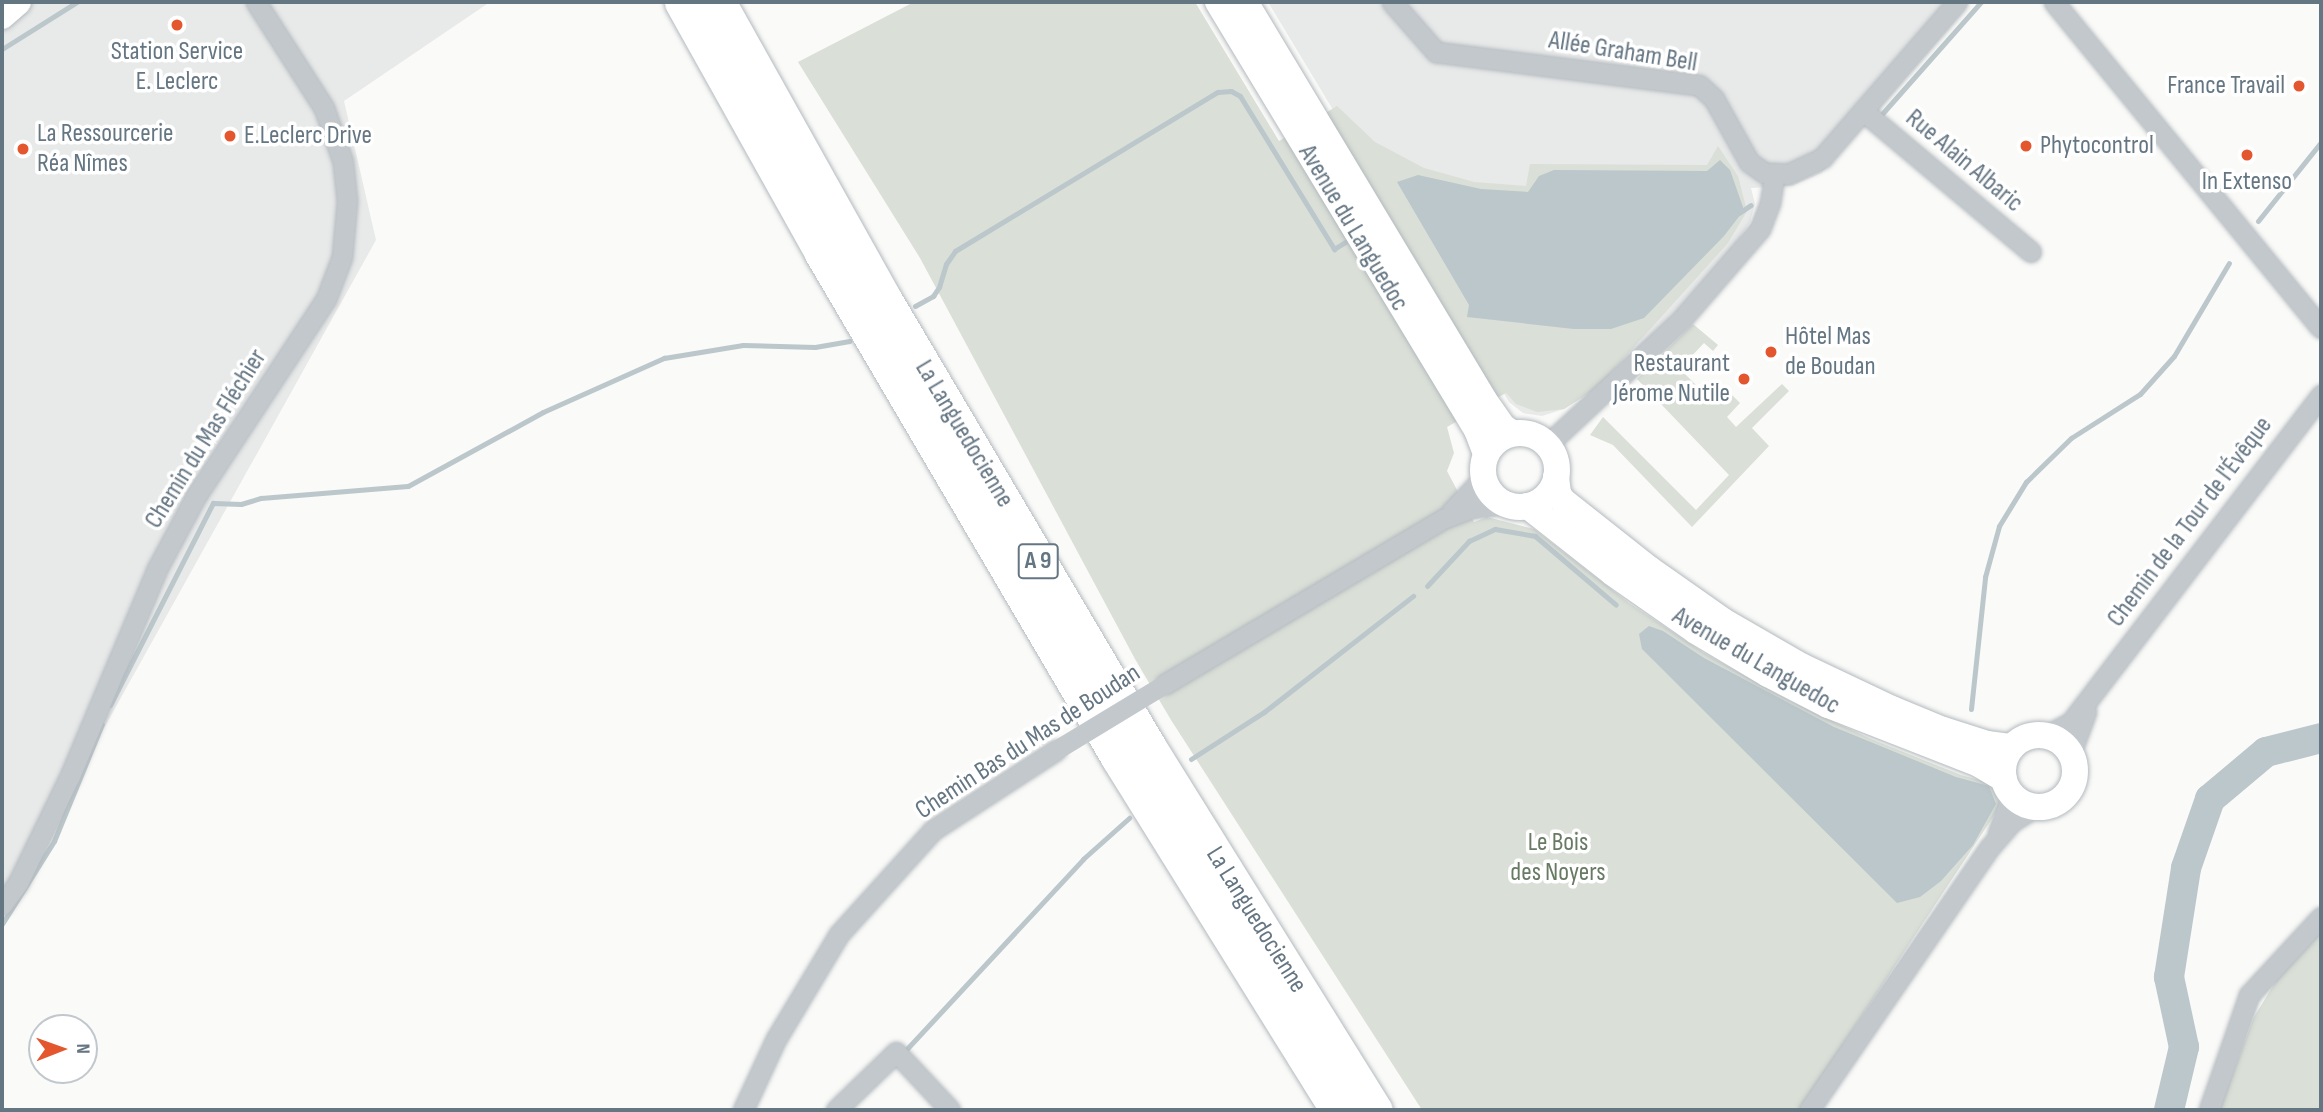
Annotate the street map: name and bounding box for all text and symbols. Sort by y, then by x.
marker: Station Service E. Leclerc [169,17,185,33]
street label: Allée Graham Bell [1547,25,1699,79]
place label: Station Service E. Leclerc [111,36,243,98]
place label: France Travail [2167,70,2285,102]
marker: France Travail [2291,78,2307,94]
street label: Rue Alain Albaric [1899,103,2029,219]
place label: La Ressourcerie Réa Nîmes [37,118,173,180]
place label: E.Leclerc Drive [244,120,372,152]
marker: E.Leclerc Drive [222,128,238,144]
place label: Phytocontrol [2040,130,2154,162]
marker: Phytocontrol [2018,138,2034,154]
street label: Avenue du Languedoc [1291,139,1415,317]
marker: La Ressourcerie Réa Nîmes [15,141,31,157]
marker: In Extenso [2239,147,2255,163]
place label: In Extenso [2202,166,2292,198]
place label: Hôtel Mas de Boudan [1785,321,1876,382]
street label: Chemin du Mas Fléchier [138,344,274,534]
marker: Hôtel Mas de Boudan [1763,344,1779,360]
place label: Restaurant Jérome Nutile [1613,348,1730,410]
street label: La Languedocienne [908,355,1020,513]
marker: Restaurant Jérome Nutile [1736,371,1752,387]
street label: Chemin de la Tour de l'Évêque [2101,411,2279,633]
road number: A 9 [1017,540,1059,582]
street label: Avenue du Languedoc [1667,600,1845,722]
street label: Chemin Bas du Mas de Boudan [910,658,1146,826]
park label: Le Bois des Noyers [1510,827,1606,888]
street label: La Languedocienne [1199,841,1313,999]
north arrow [28,1014,98,1084]
text: N [71,1043,94,1054]

